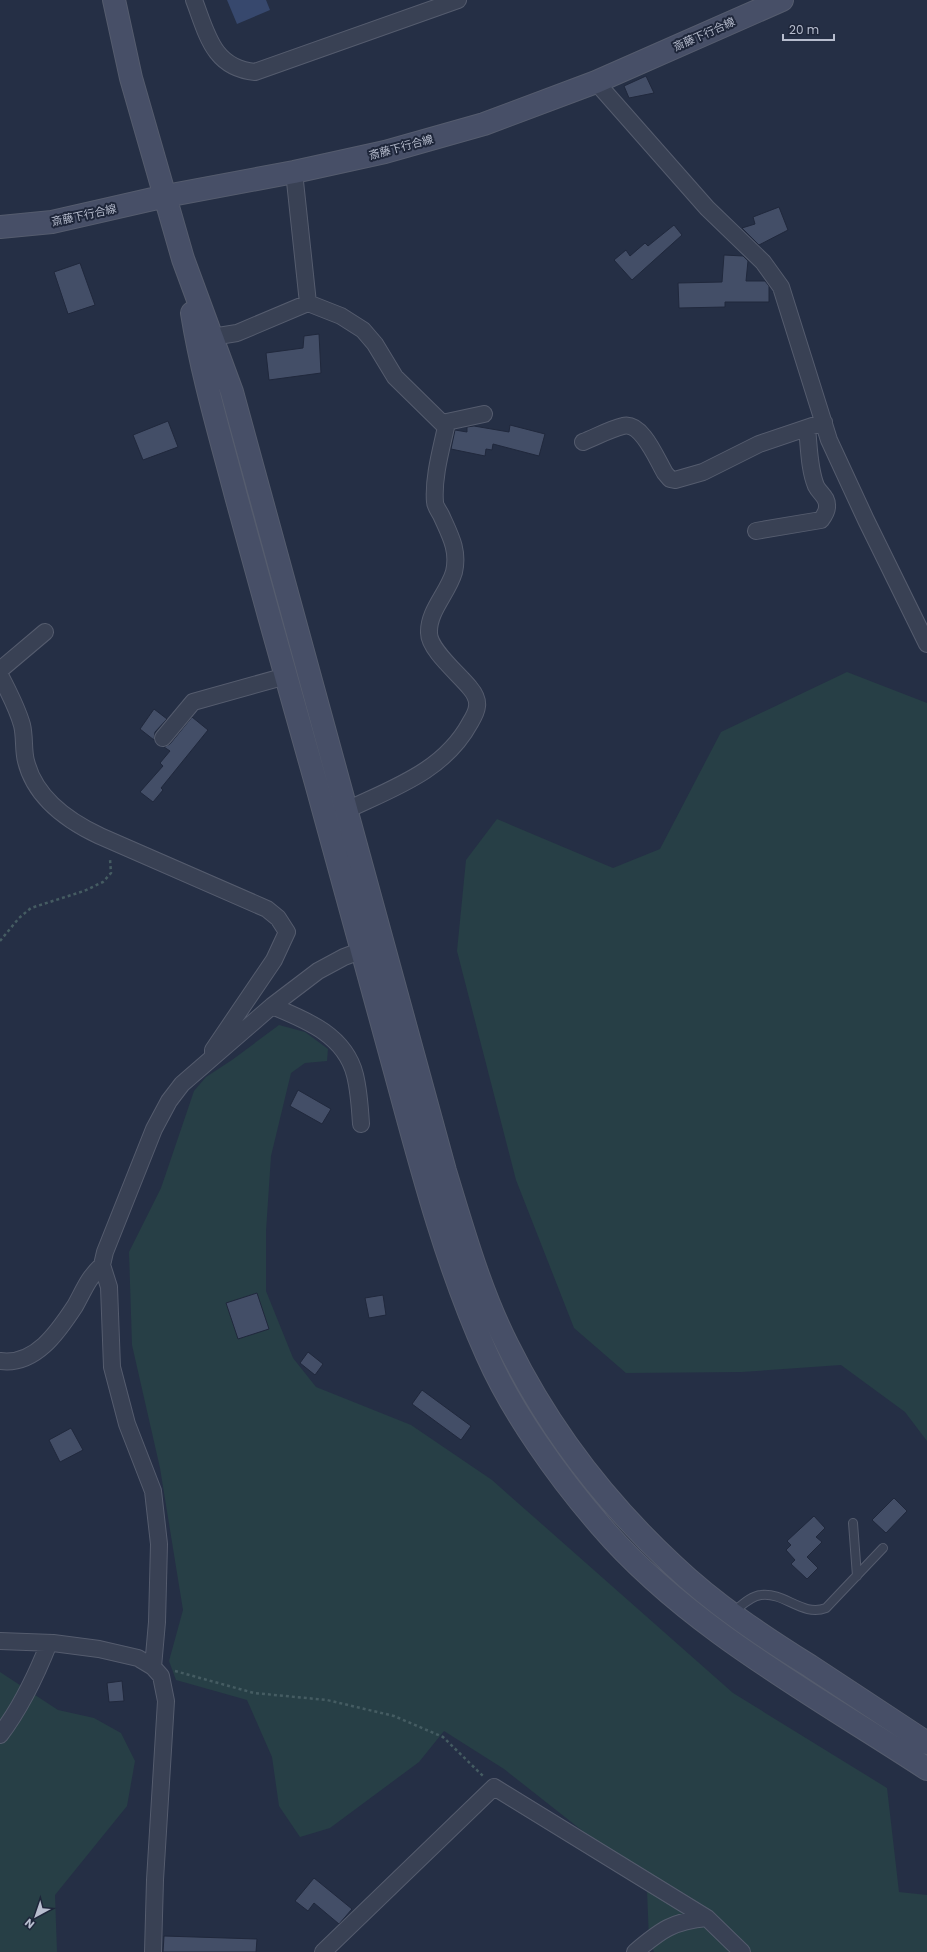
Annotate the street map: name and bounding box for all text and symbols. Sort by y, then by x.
street label: 斎藤下行合線 [671,13,737,55]
scale bar [783,16,834,42]
text: 20 m [789,21,819,38]
street label: 斎藤下行合線 [367,131,435,163]
street label: 斎藤下行合線 [50,200,118,230]
north arrow [16,1896,56,1936]
text: N [21,1915,38,1932]

